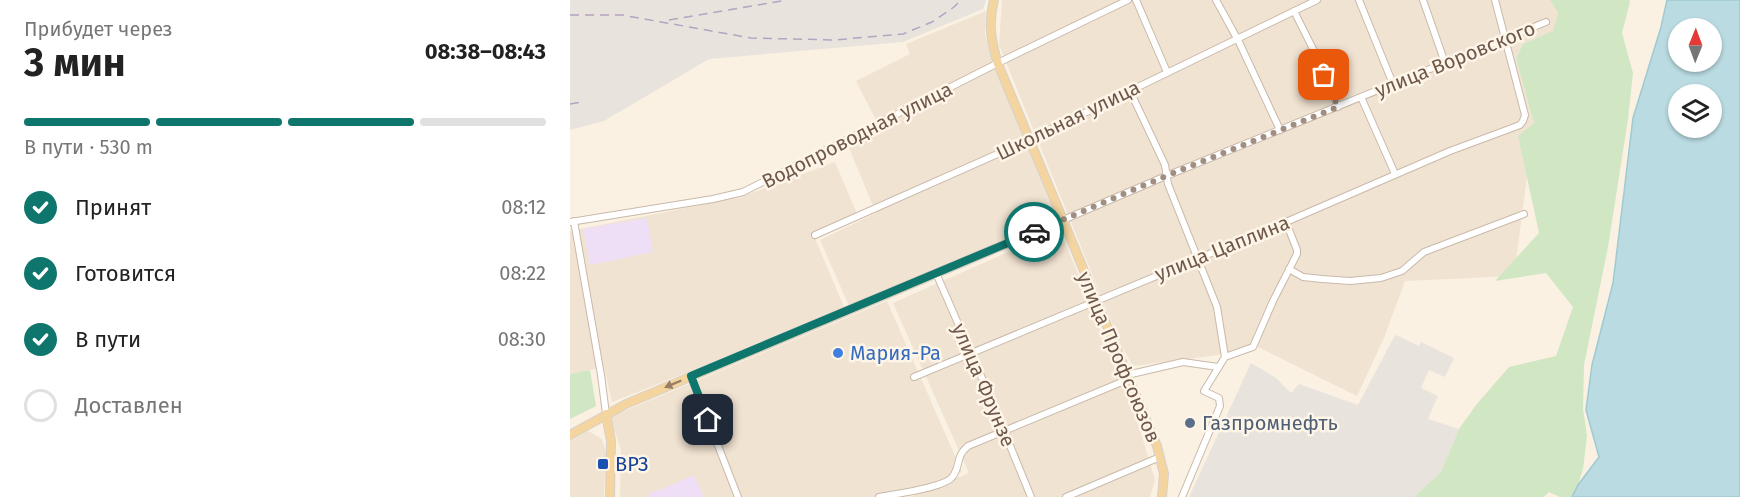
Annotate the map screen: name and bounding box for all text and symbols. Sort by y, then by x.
street label: улица Воровского [1371,16,1539,102]
text: Прибудет через [24,17,173,41]
north arrow [1668,18,1722,72]
map controls [1668,18,1722,138]
text: 08:38–08:43 [425,38,546,65]
text: 3 мин [24,40,126,86]
pin [1298,49,1349,100]
icon: bag [1307,58,1340,91]
street label: Школьная улица [992,75,1144,165]
street label: Водопроводная улица [758,77,956,193]
button: layers [1668,84,1722,138]
text: В пути · 530 m [24,135,153,159]
icon: check [24,191,57,224]
text: Принят [75,194,151,221]
text: 08:12 [501,195,546,219]
courier [1004,202,1064,262]
street label: улица Цаплина [1151,210,1293,286]
icon: car [1018,216,1051,249]
icon: check [24,257,57,290]
text: Готовится [75,260,176,287]
text: 08:22 [499,261,546,285]
street label: улица Профсоюзов [1072,268,1166,446]
street label: улица Фрунзе [947,320,1021,450]
icon: check [24,323,57,356]
text: В пути [75,326,141,353]
text: 08:30 [498,327,546,351]
place label: Мария-Ра [850,341,941,365]
marker: Мария-Ра [831,346,845,360]
one-way arrow [664,379,682,389]
text: Доставлен [75,392,183,419]
pin [682,394,733,445]
icon: home [691,403,724,436]
place label: Газпромнефть [1202,411,1338,435]
marker: Газпромнефть [1183,416,1197,430]
place label: ВРЗ [615,452,648,476]
marker: ВРЗ [596,457,610,471]

